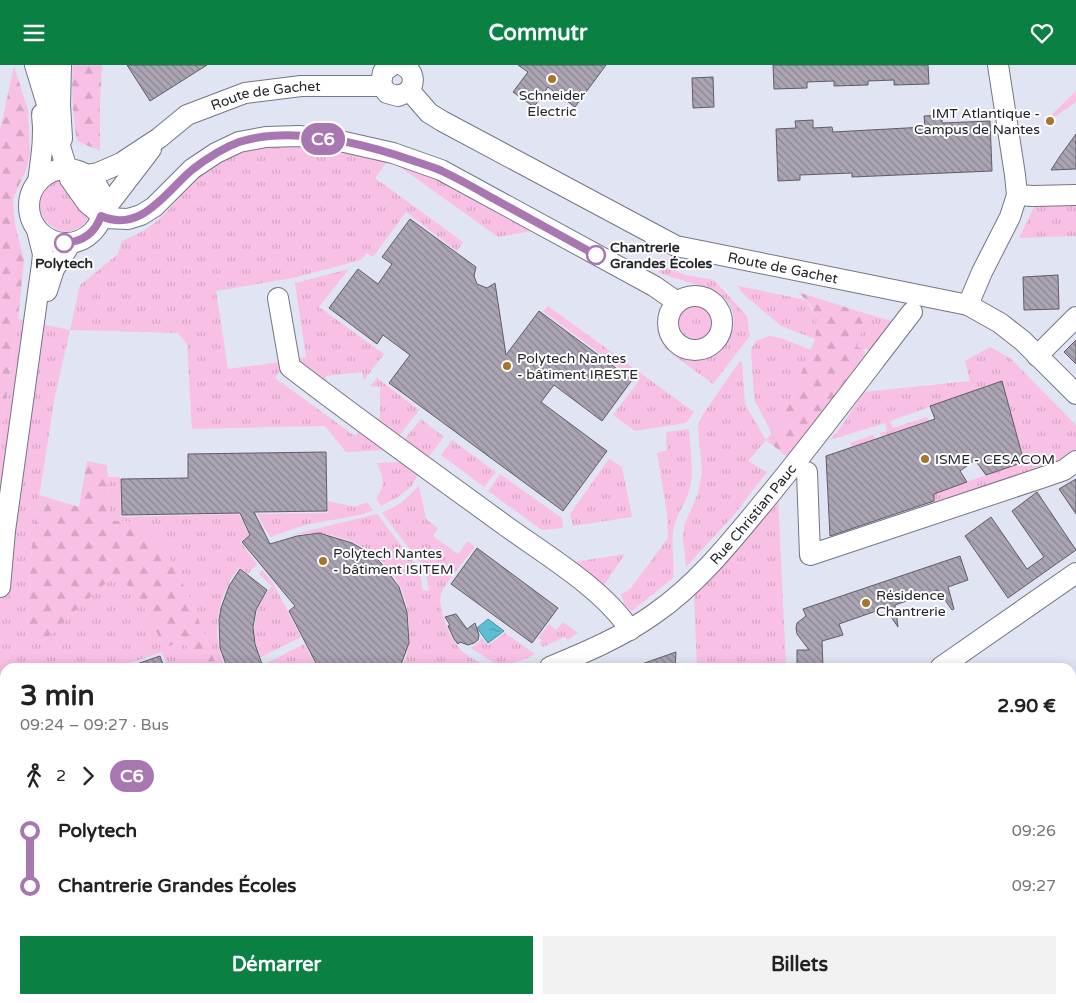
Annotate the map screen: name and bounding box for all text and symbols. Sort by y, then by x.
icon: menu [20,19,48,47]
icon: heart [1028,19,1056,47]
text: Commutr [489,20,587,46]
marker: Schneider Electric [546,73,558,85]
street label: Route de Gachet [208,78,321,114]
place label: Schneider Electric [519,87,586,120]
place label: IMT Atlantique - Campus de Nantes [914,105,1040,138]
marker: IMT Atlantique - Campus de Nantes [1044,115,1056,127]
line badge: C6 [300,123,346,155]
text: C6 [311,128,335,150]
marker: Polytech [54,233,74,253]
place label: Chantrerie Grandes Écoles [610,239,713,272]
marker: Chantrerie Grandes Écoles [586,245,606,265]
street label: Route de Gachet [726,248,840,287]
place label: Polytech [35,255,93,272]
place label: Polytech Nantes - bâtiment IRESTE [517,350,638,383]
marker: Polytech Nantes - bâtiment IRESTE [501,360,513,372]
place label: ISME - CESACOM [935,451,1055,468]
marker: ISME - CESACOM [919,453,931,465]
street label: Rue Christian Pauc [706,461,800,568]
place label: Polytech Nantes - bâtiment ISITEM [333,545,453,578]
marker: Polytech Nantes - bâtiment ISITEM [317,555,329,567]
place label: Résidence Chantrerie [876,587,946,620]
marker: Résidence Chantrerie [860,597,872,609]
text: 3 min [20,679,95,713]
text: 2.90 € [997,695,1056,717]
text: 09:24 – 09:27 · Bus [20,715,169,735]
icon: walk [20,762,48,790]
icon: forward [74,762,102,790]
text: C6 [120,765,144,787]
text: 2 [56,766,66,786]
text: Polytech [58,820,137,842]
text: 09:26 [1012,821,1056,841]
text: Chantrerie Grandes Écoles [58,875,296,897]
text: 09:27 [1012,876,1056,896]
button: Démarrer [20,936,533,994]
button: Billets [543,936,1056,994]

